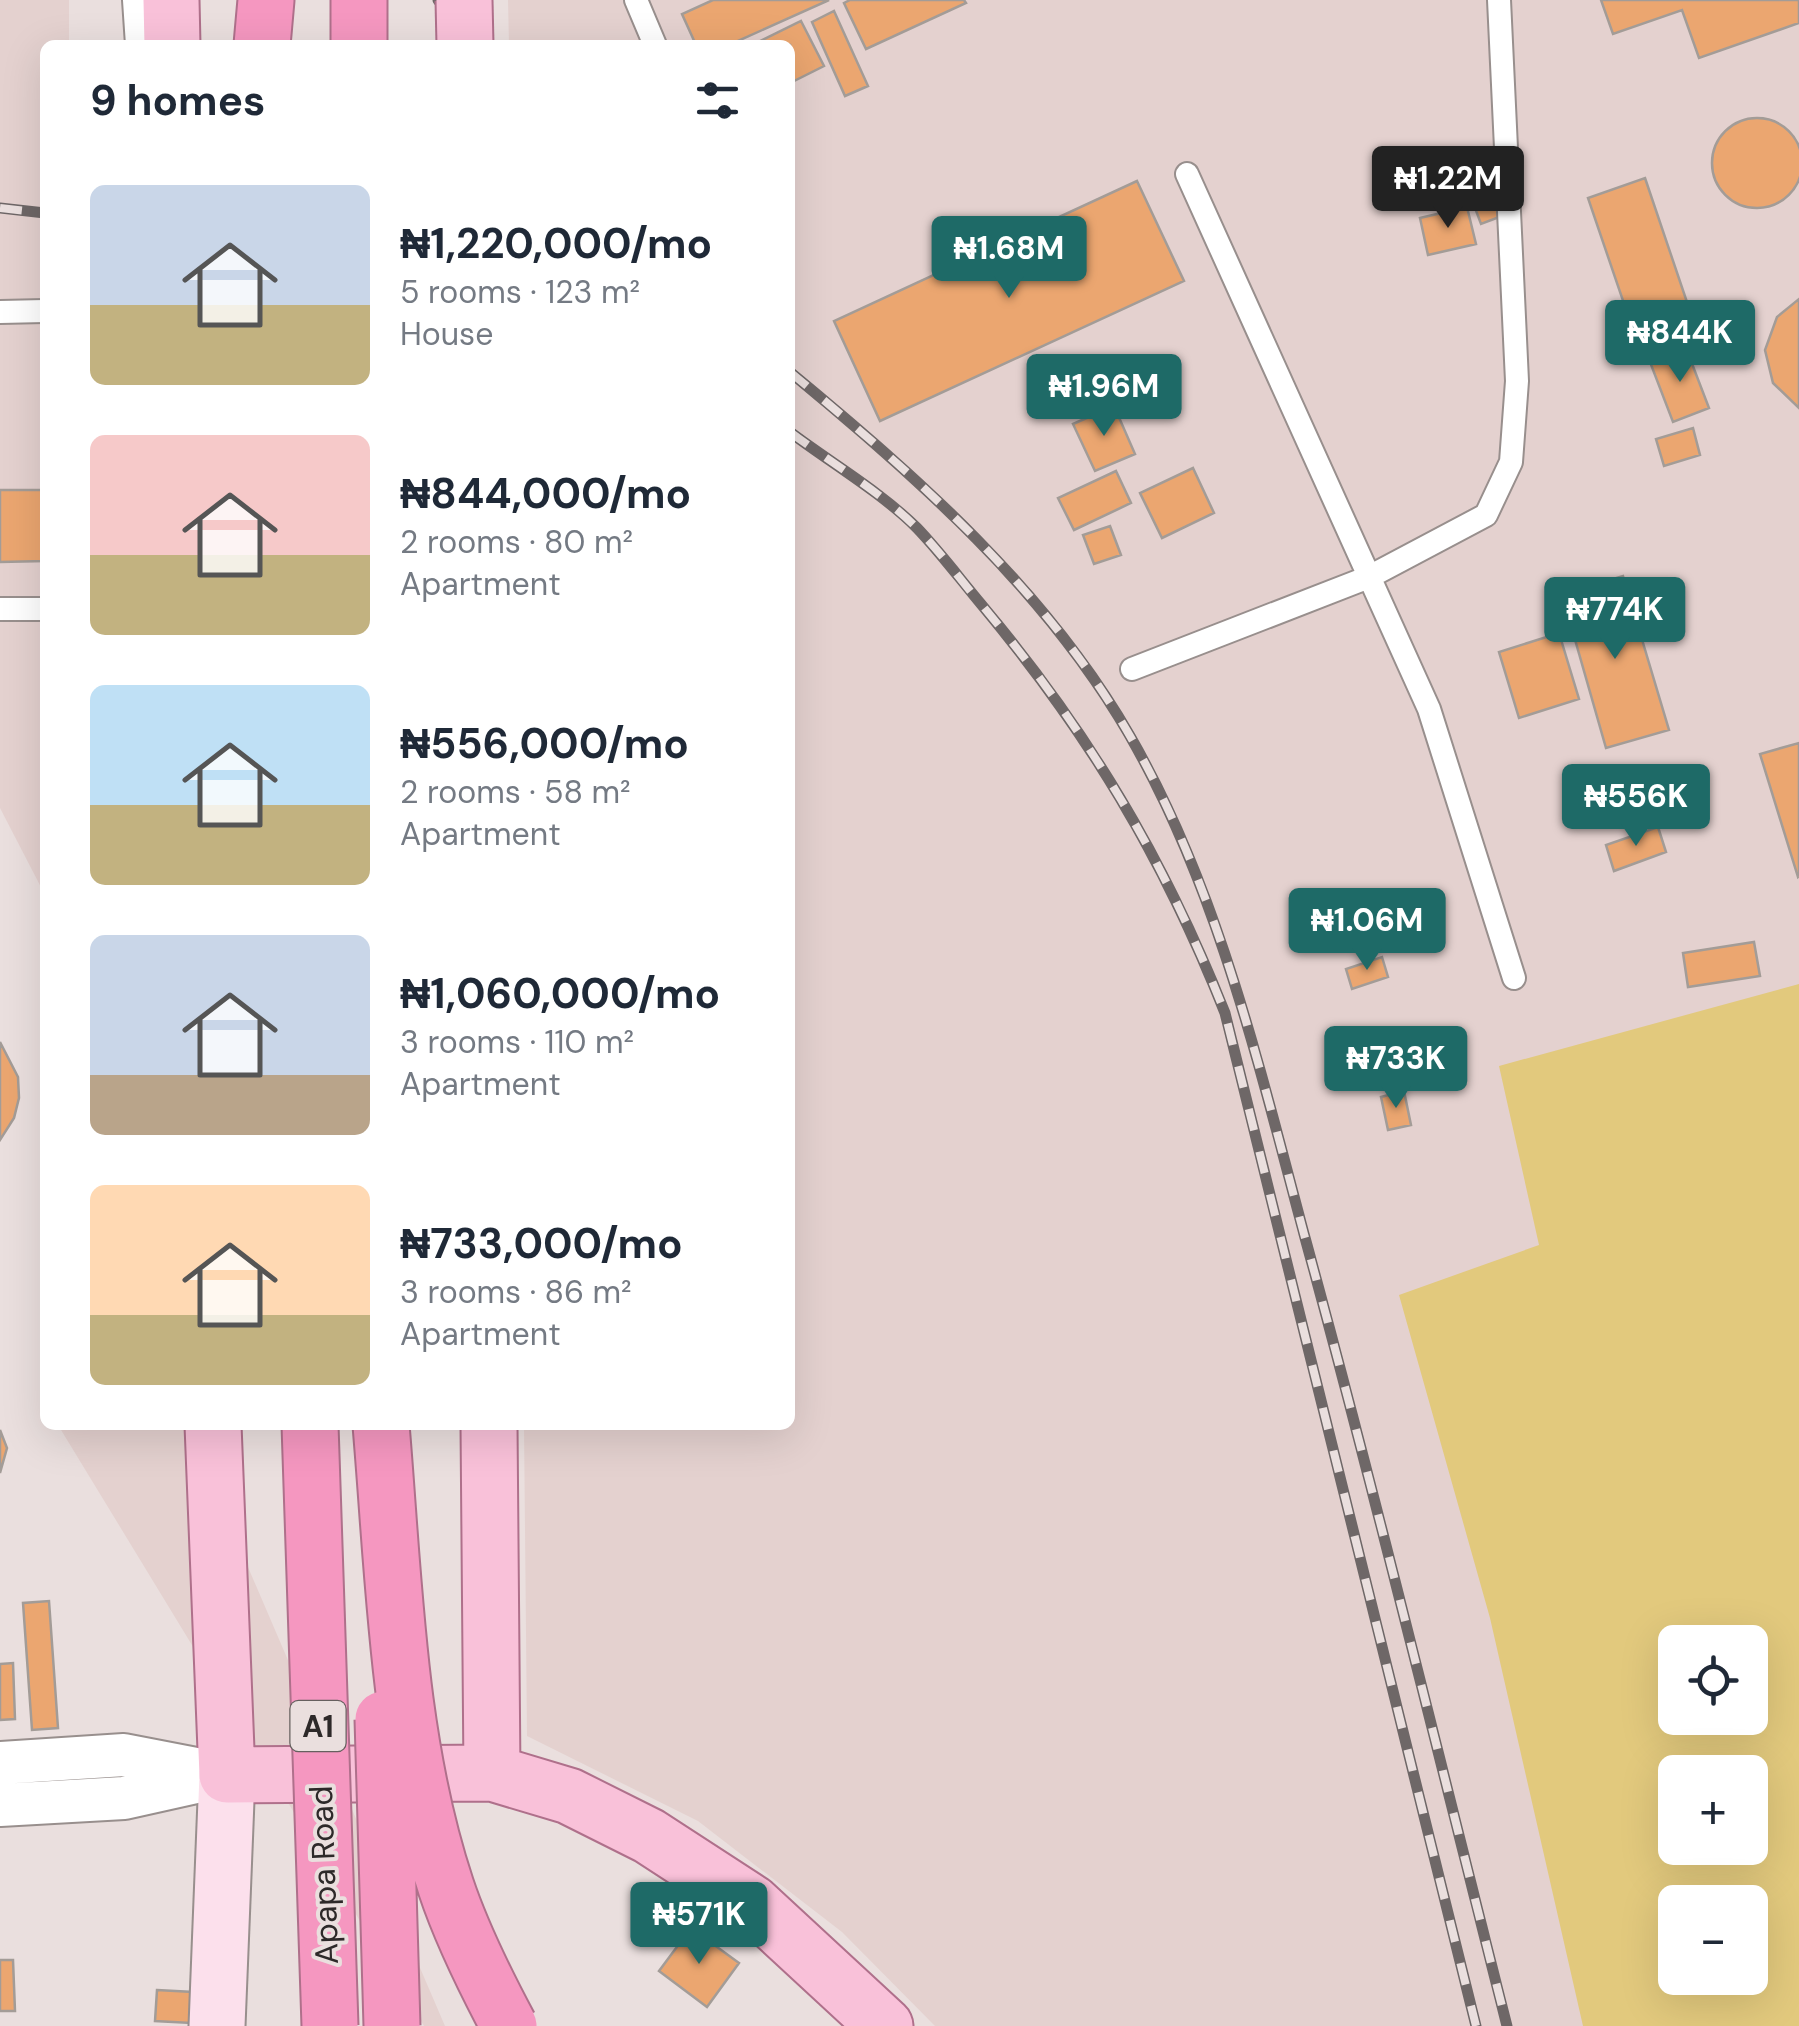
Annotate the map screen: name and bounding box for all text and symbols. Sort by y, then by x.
text: 9 homes [90,73,265,128]
icon: filters [690,73,745,128]
pin: ₦1.22M [1367,146,1529,231]
text: ₦1.22M [1394,157,1502,199]
text: ₦1,220,000/mo [400,216,712,271]
pin: ₦1.68M [928,216,1090,301]
icon: home [170,225,290,345]
text: ₦1.68M [954,227,1064,269]
text: 5 rooms · 123 m² [400,271,640,313]
pin: ₦844K [1610,300,1750,385]
text: ₦844K [1627,311,1733,353]
text: House [400,313,493,355]
pin: ₦1.96M [1023,354,1185,439]
text: ₦1.96M [1049,365,1159,407]
text: ₦844,000/mo [400,466,691,521]
icon: home [170,475,290,595]
text: 2 rooms · 80 m² [400,521,633,563]
text: Apartment [400,563,561,605]
pin: ₦774K [1545,577,1685,662]
text: ₦774K [1566,588,1664,630]
text: ₦556,000/mo [400,716,689,771]
icon: home [170,725,290,845]
pin: ₦556K [1566,764,1706,849]
text: 2 rooms · 58 m² [400,771,631,813]
text: ₦556K [1584,775,1688,817]
text: Apartment [400,813,561,855]
pin: ₦1.06M [1286,888,1448,973]
text: ₦1.06M [1311,899,1423,941]
text: ₦1,060,000/mo [400,966,720,1021]
icon: home [170,975,290,1095]
text: 3 rooms · 110 m² [400,1021,634,1063]
pin: ₦733K [1326,1026,1466,1111]
text: ₦733K [1346,1037,1446,1079]
text: Apartment [400,1063,561,1105]
text: ₦733,000/mo [400,1216,683,1271]
icon: home [170,1225,290,1345]
text: 3 rooms · 86 m² [400,1271,632,1313]
text: Apartment [400,1313,561,1355]
map controls [1658,1625,1768,1995]
button: locate [1658,1625,1768,1735]
road number: A1 [290,1701,346,1751]
button: + [1658,1755,1768,1865]
street label: Apapa Road [300,1785,348,1965]
pin: ₦571K [629,1882,769,1967]
button: − [1658,1885,1768,1995]
text: ₦571K [652,1893,746,1935]

